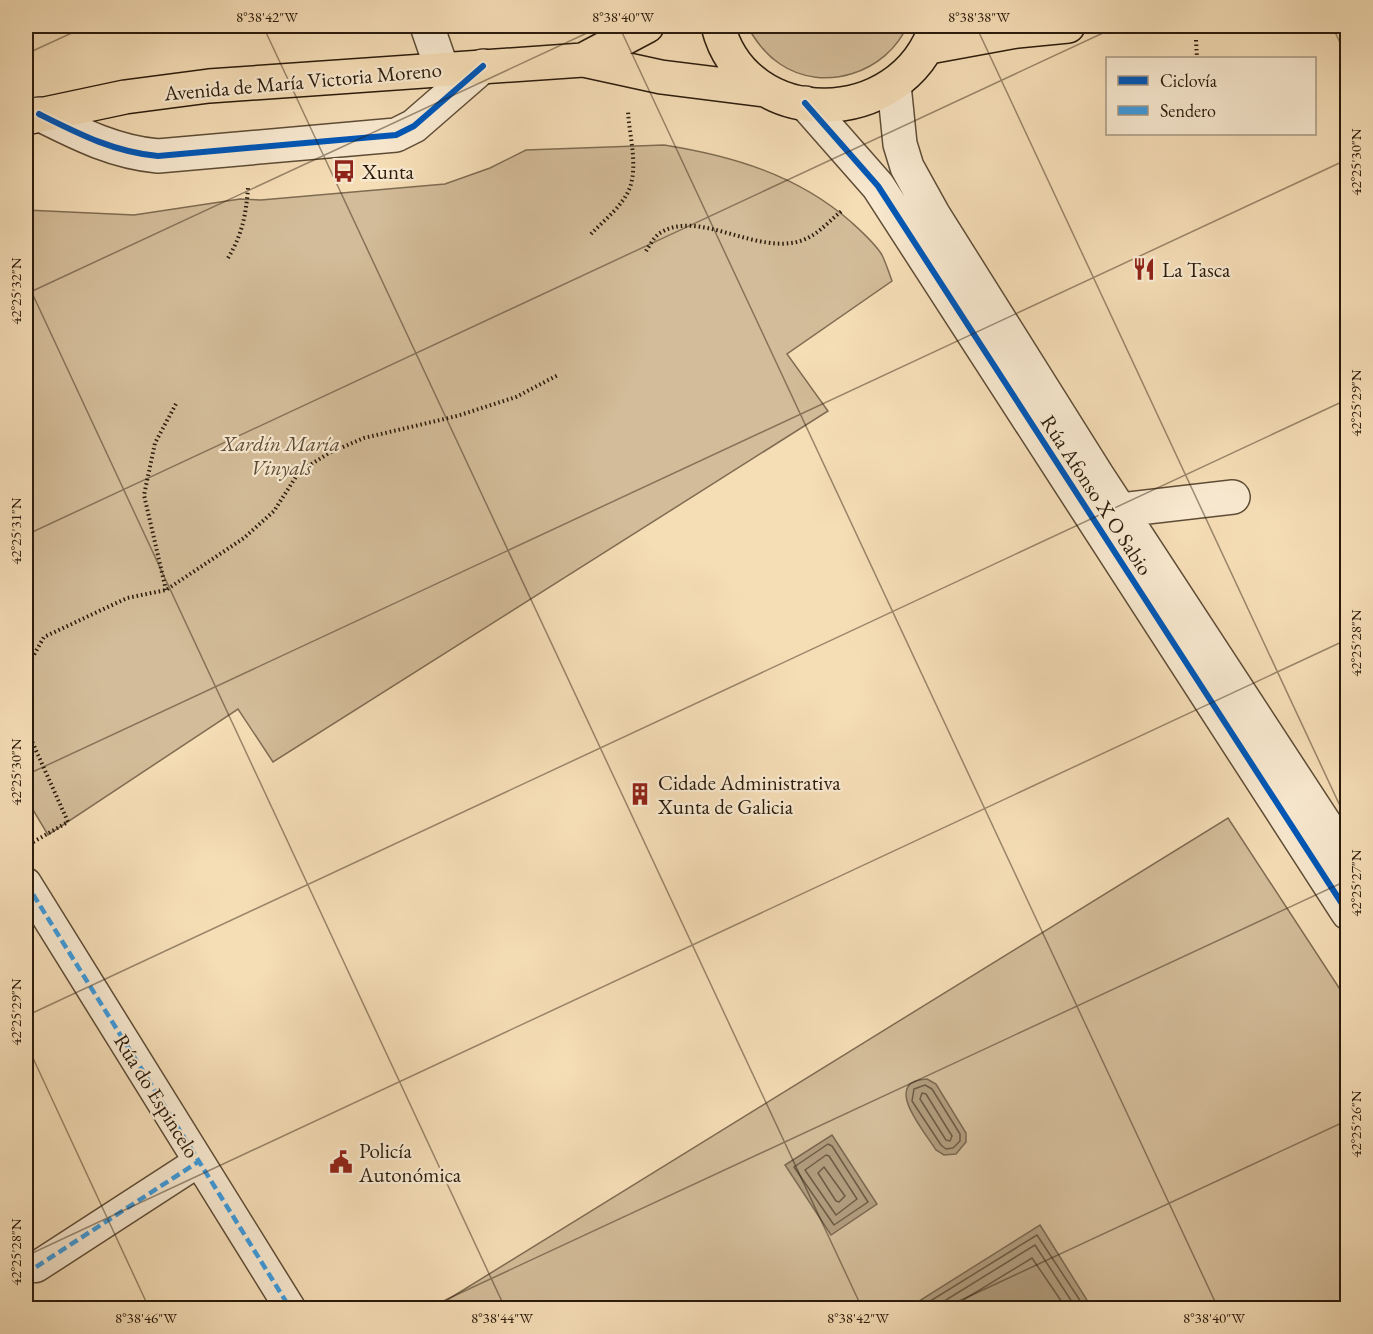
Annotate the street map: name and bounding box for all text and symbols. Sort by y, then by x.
text: 8°38'42"W [236,7,298,26]
text: 8°38'40"W [592,7,654,26]
text: 8°38'38"W [948,7,1010,26]
street label: Avenida de María Victoria Moreno [162,55,443,107]
legend [1106,57,1316,135]
text: Ciclovía [1160,69,1218,92]
text: Sendero [1160,99,1216,122]
text: 42°25'30"N [1346,128,1365,196]
bus stop icon: Xunta [331,158,357,184]
place label: Xunta [361,158,415,185]
restaurant icon: La Tasca [1131,256,1157,282]
place label: La Tasca [1162,256,1231,283]
text: 42°25'32"N [6,257,25,325]
text: 42°25'29"N [1346,369,1365,437]
street label: Rúa Afonso X O Sabio [1035,410,1159,580]
park label: Xardín María Vinyals [220,430,340,481]
text: 42°25'31"N [6,497,25,565]
text: 42°25'28"N [1346,609,1365,677]
text: 42°25'30"N [6,738,25,806]
place label: Cidade Administrativa Xunta de Galicia [657,769,841,820]
building icon: Cidade Administrativa Xunta de Galicia [627,781,653,807]
text: 42°25'27"N [1346,849,1365,917]
text: 42°25'29"N [6,978,25,1046]
street label: Rúa do Espincelo [108,1029,206,1163]
text: 42°25'26"N [1346,1090,1365,1158]
place label: Policía Autonómica [358,1137,462,1188]
public building icon: Policía Autonómica [328,1149,354,1175]
text: 42°25'28"N [6,1218,25,1286]
text: 8°38'46"W [115,1308,177,1327]
text: 8°38'44"W [471,1308,533,1327]
text: 8°38'42"W [827,1308,889,1327]
text: 8°38'40"W [1183,1308,1245,1327]

